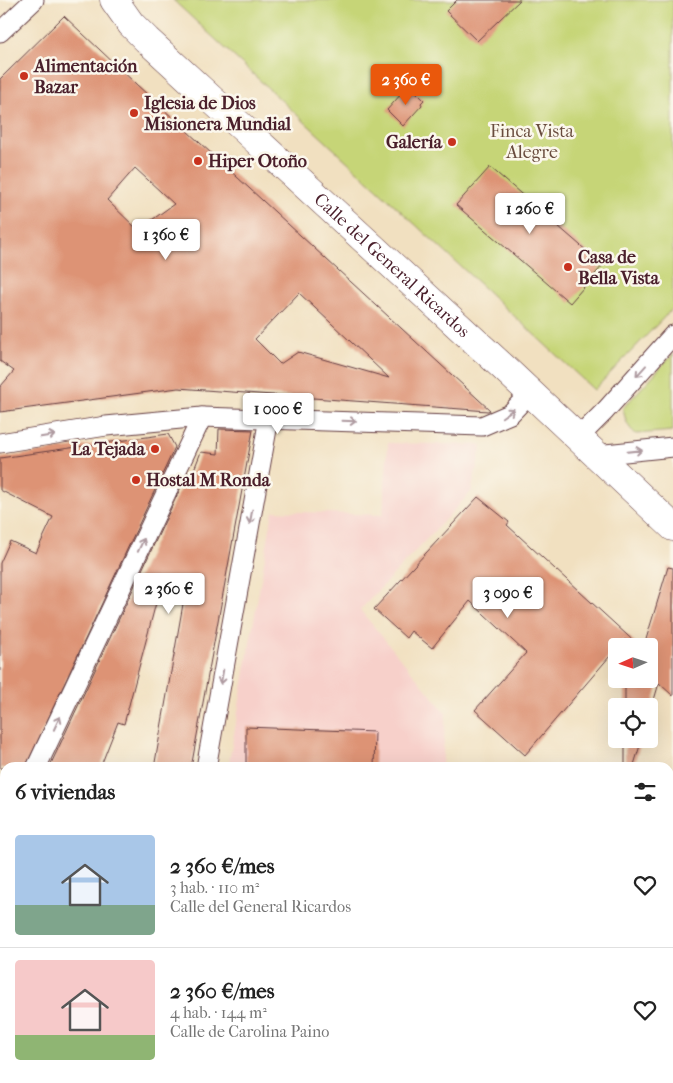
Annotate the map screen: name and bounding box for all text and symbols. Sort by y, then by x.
place label: Alimentación Bazar [33,56,138,98]
pin: 2 360 € [360,64,452,106]
marker: Alimentación Bazar [18,70,30,82]
text: 2 360 € [382,70,430,89]
place label: Iglesia de Dios Misionera Mundial [143,93,292,135]
marker: Iglesia de Dios Misionera Mundial [128,107,140,119]
park label: Finca Vista Alegre [490,121,575,163]
place label: Galería [386,132,443,153]
marker: Galería [446,136,458,148]
place label: Hiper Otoño [208,151,307,172]
marker: Hiper Otoño [192,155,204,167]
street label: Calle del General Ricardos [310,189,474,343]
pin: 1 260 € [484,192,576,235]
text: 1 260 € [506,199,554,218]
pin: 1 360 € [120,218,212,261]
text: 1 360 € [143,225,189,244]
place label: Casa de Bella Vista [578,247,660,289]
marker: Casa de Bella Vista [562,261,574,273]
one-way arrow [635,364,646,377]
pin: 1 000 € [232,392,324,435]
text: 1 000 € [254,399,302,418]
one-way arrow [501,408,515,418]
one-way arrow [341,416,357,426]
one-way arrow [40,430,56,440]
place label: La Tejada [71,439,146,460]
marker: La Tejada [149,443,161,455]
one-way arrow [626,446,642,456]
place label: Hostal M Ronda [146,470,271,491]
marker: Hostal M Ronda [130,474,142,486]
one-way arrow [245,509,255,525]
one-way arrow [137,538,147,553]
pin: 2 360 € [123,572,215,615]
pin: 3 090 € [462,576,554,619]
text: 2 360 € [145,579,193,598]
text: 3 090 € [484,583,532,602]
north arrow [608,638,658,688]
map controls [608,638,658,748]
one-way arrow [216,669,226,685]
button: locate [608,698,658,748]
one-way arrow [52,716,62,731]
icon: filters [631,778,659,806]
text: 6 viviendas [15,780,115,804]
text: 2 360 €/mes [170,854,274,878]
icon: home [55,855,115,915]
icon: heart [631,871,659,899]
text: 3 hab. · 110 m² [170,878,259,897]
text: Calle del General Ricardos [170,897,351,916]
text: 2 360 €/mes [170,979,274,1003]
icon: home [55,980,115,1040]
icon: heart [631,996,659,1024]
text: 4 hab. · 144 m² [170,1003,267,1022]
text: Calle de Carolina Paino [170,1022,329,1041]

